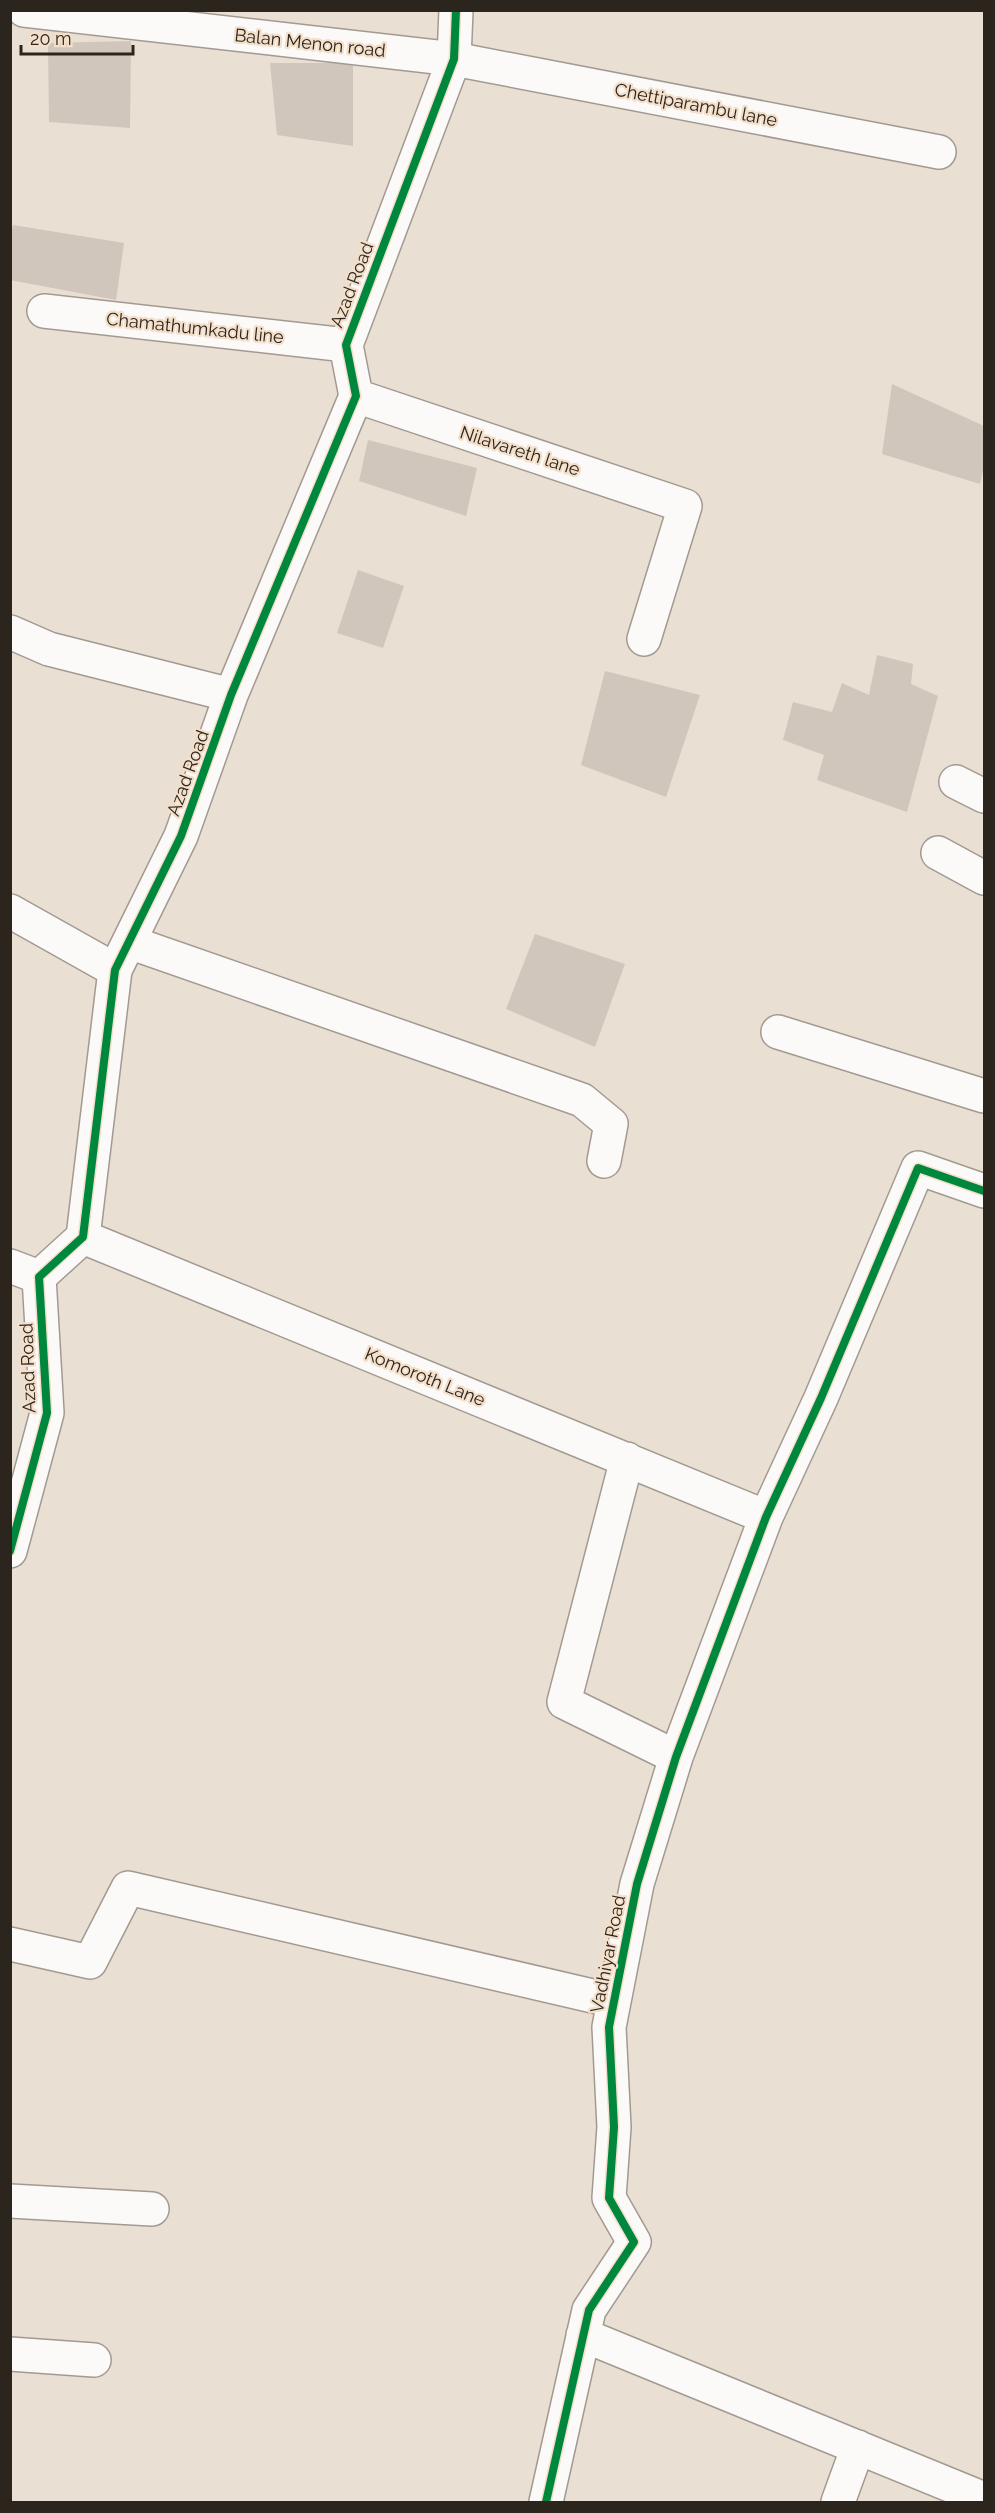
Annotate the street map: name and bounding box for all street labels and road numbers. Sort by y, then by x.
street label: Balan Menon road [233,24,387,61]
street label: Chettiparambu lane [613,78,780,131]
street label: Azad Road [326,239,377,330]
street label: Chamathumkadu line [105,308,285,347]
street label: Nilavareth lane [458,421,583,480]
street label: Azad Road [162,727,213,819]
street label: Azad Road [15,1323,40,1413]
street label: Komoroth Lane [362,1343,489,1410]
street label: Vadhiyar Road [586,1893,629,2015]

